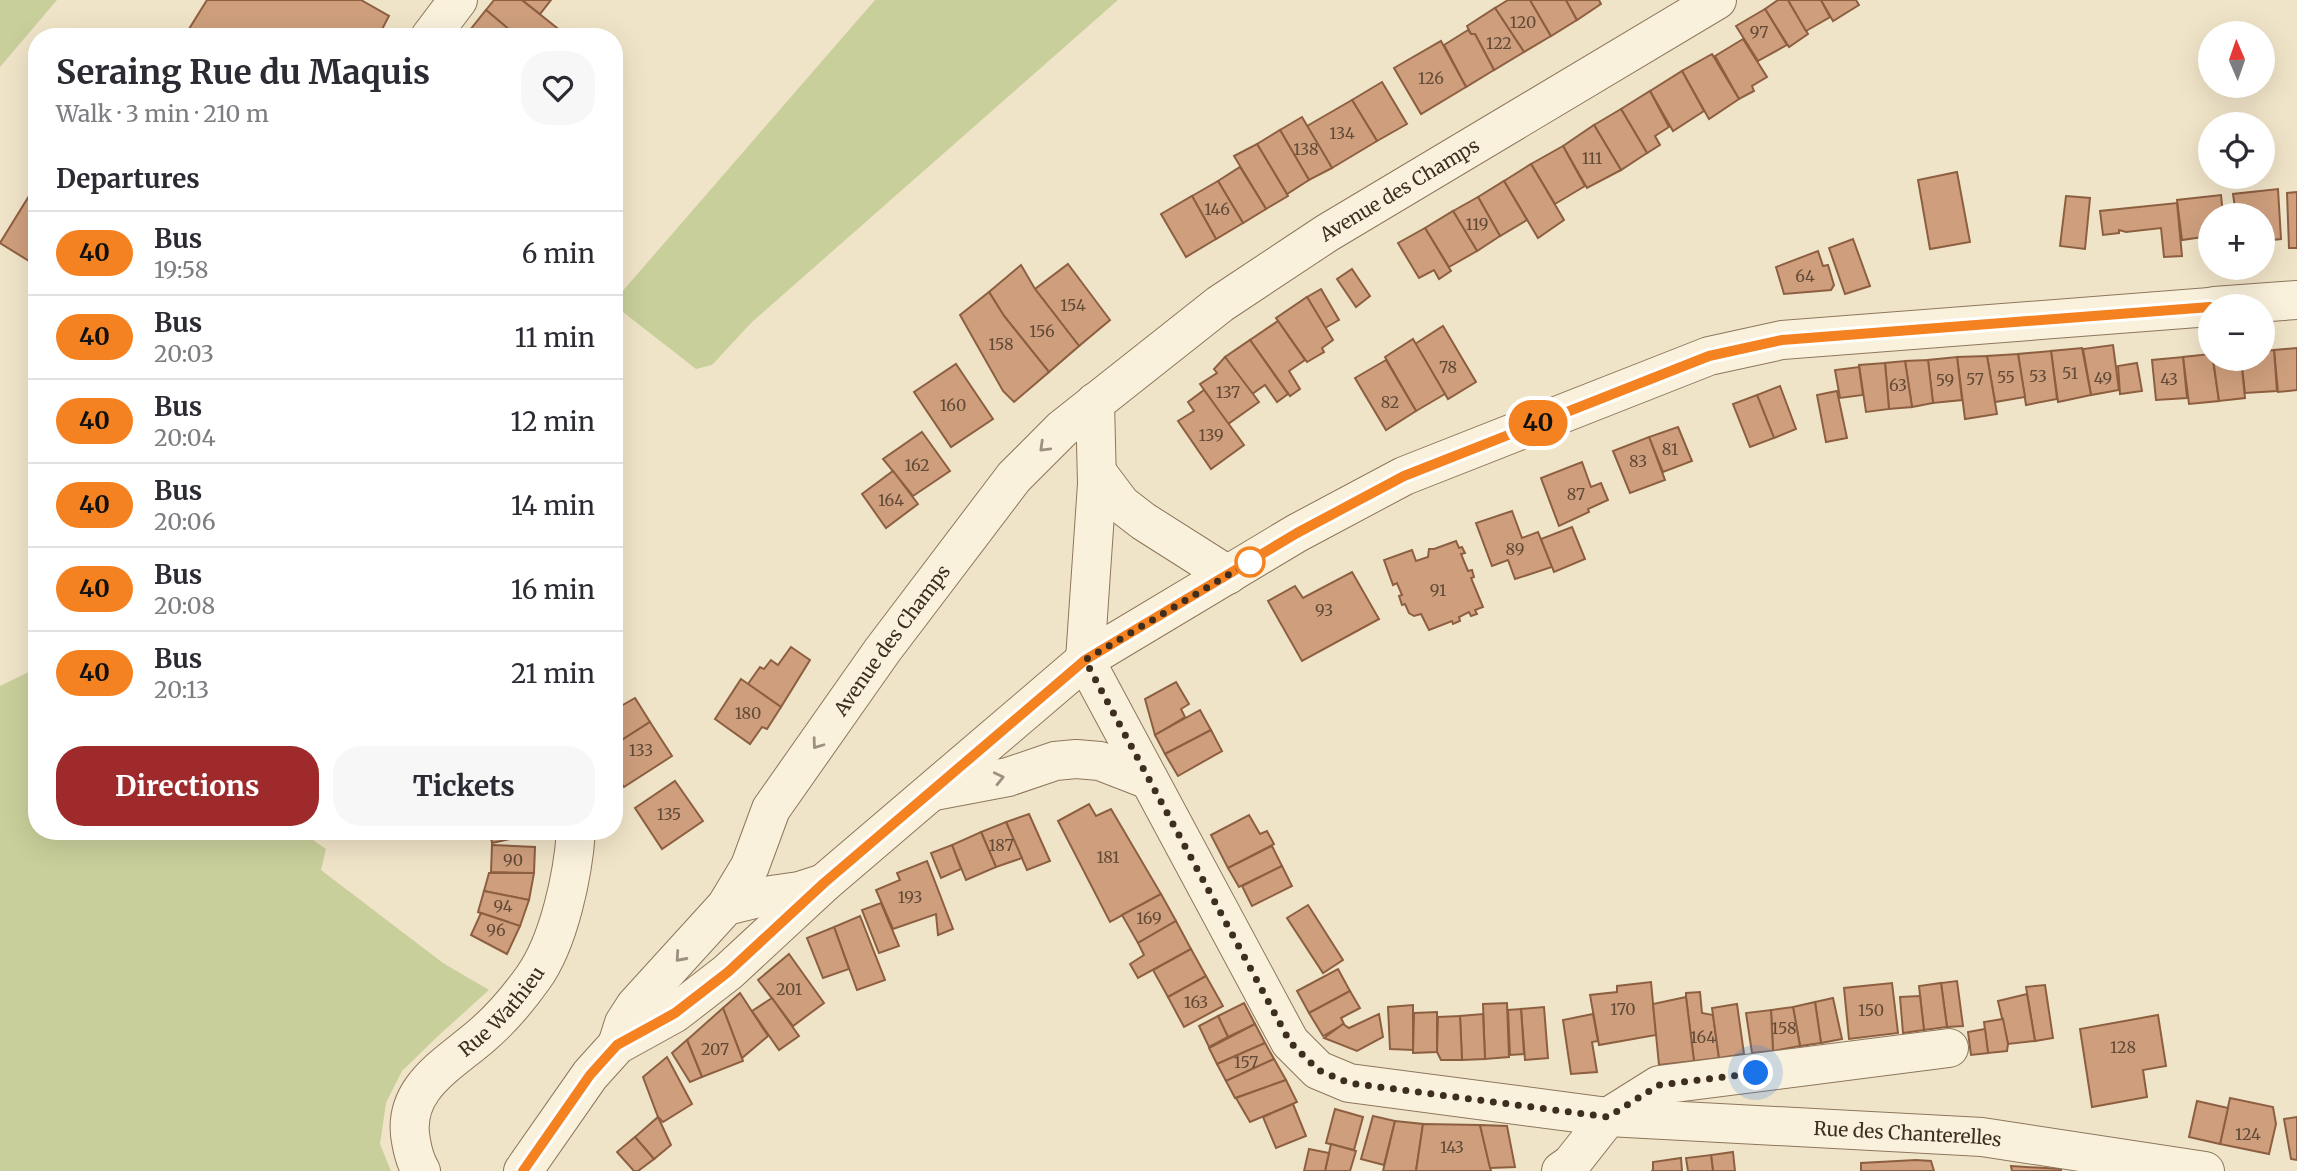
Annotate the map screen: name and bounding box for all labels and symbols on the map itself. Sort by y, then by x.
house number: 120 [1510,12,1536,32]
north arrow [2198,21,2275,98]
house number: 97 [1750,22,1768,42]
house number: 122 [1486,33,1512,53]
house number: 126 [1418,68,1444,88]
house number: 134 [1329,123,1355,143]
street label: Avenue des Champs [1314,133,1483,247]
house number: 138 [1293,139,1319,159]
house number: 111 [1582,148,1602,168]
house number: 146 [1204,199,1230,219]
house number: 119 [1466,214,1488,234]
house number: 64 [1795,266,1815,286]
house number: 154 [1060,295,1086,315]
house number: 156 [1029,321,1055,341]
house number: 158 [988,334,1014,354]
house number: 78 [1439,357,1457,377]
house number: 51 [2062,363,2078,383]
house number: 53 [2029,366,2047,386]
house number: 55 [1997,367,2015,387]
house number: 49 [2094,368,2112,388]
house number: 57 [1966,369,1984,389]
house number: 43 [2160,369,2178,389]
house number: 59 [1936,370,1954,390]
house number: 63 [1889,375,1907,395]
house number: 137 [1216,382,1240,402]
house number: 82 [1381,392,1399,412]
house number: 160 [940,395,966,415]
line badge: 40 [1506,400,1570,446]
house number: 139 [1198,425,1224,445]
one-way arrow [1039,439,1052,452]
house number: 81 [1662,439,1678,459]
house number: 83 [1629,451,1647,471]
house number: 162 [904,455,930,475]
house number: 87 [1567,484,1585,504]
house number: 164 [878,490,904,510]
house number: 89 [1506,539,1524,559]
unlabelled marker [1235,547,1265,577]
street label: Avenue des Champs [828,560,955,721]
house number: 91 [1430,580,1446,600]
house number: 93 [1315,600,1333,620]
house number: 180 [735,703,761,723]
one-way arrow [813,736,825,749]
house number: 133 [629,740,653,760]
one-way arrow [993,772,1005,787]
house number: 135 [657,804,681,824]
house number: 187 [988,835,1014,855]
house number: 181 [1096,847,1120,867]
house number: 90 [503,850,523,870]
house number: 193 [898,887,922,907]
house number: 94 [493,896,513,916]
house number: 169 [1136,908,1162,928]
house number: 96 [486,920,506,940]
one-way arrow [676,949,688,962]
street label: Rue Wathieu [454,962,549,1062]
house number: 201 [776,979,802,999]
house number: 163 [1184,992,1208,1012]
house number: 170 [1610,999,1636,1019]
house number: 150 [1858,1000,1884,1020]
house number: 158 [1771,1018,1797,1038]
house number: 164 [1690,1027,1716,1047]
house number: 128 [2110,1037,2136,1057]
house number: 207 [701,1039,729,1059]
house number: 157 [1234,1052,1258,1072]
your location [1738,1055,1773,1090]
street label: Rue des Chanterelles [1813,1116,2003,1152]
house number: 124 [2235,1124,2261,1144]
house number: 143 [1440,1137,1464,1157]

